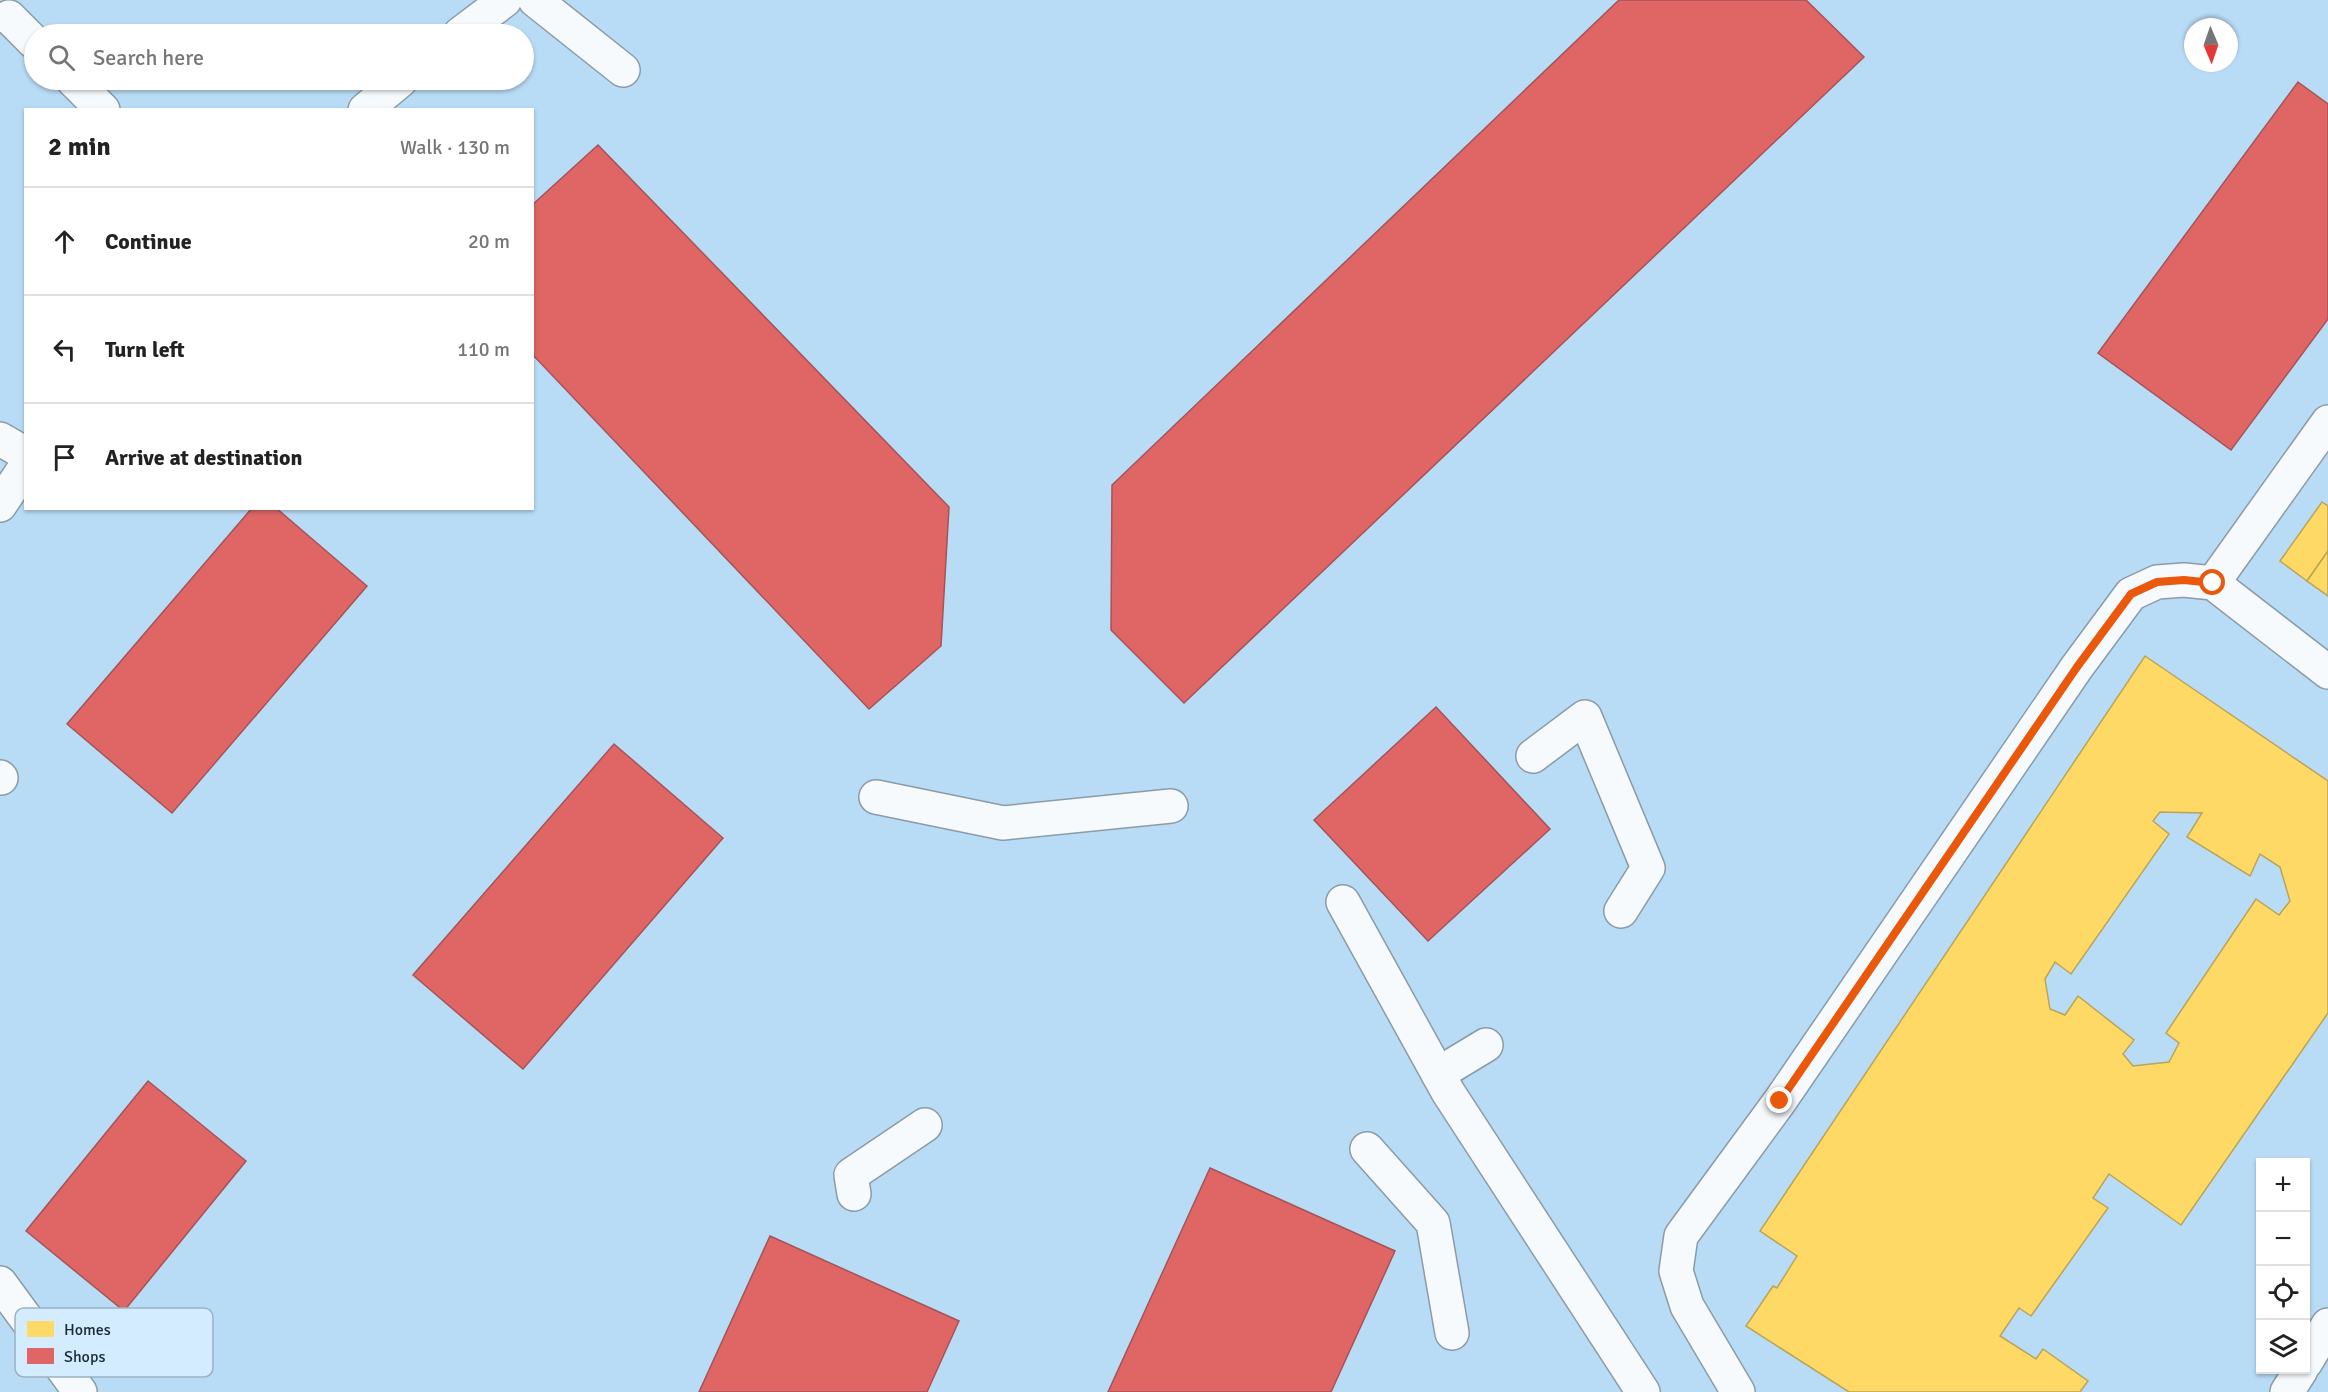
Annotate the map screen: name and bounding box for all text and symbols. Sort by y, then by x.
north arrow [2184,18,2238,72]
search box [24,24,534,90]
icon: search [45,41,78,74]
text: Search here [93,44,204,71]
text: 2 min [48,131,111,163]
text: Walk · 130 m [400,135,510,160]
icon: ahead [48,225,81,258]
text: Continue [105,228,192,255]
text: 20 m [468,229,510,254]
icon: left [48,333,81,366]
text: Turn left [105,336,185,363]
text: 110 m [457,337,510,362]
icon: arrive [48,441,81,474]
text: Arrive at destination [105,444,302,471]
route start [2199,569,2225,595]
route end [1766,1087,1792,1113]
map controls [2256,1158,2310,1374]
button: + [2256,1158,2310,1212]
button: − [2256,1212,2310,1266]
button: locate [2256,1266,2310,1320]
legend [15,1308,213,1377]
text: Homes [64,1320,111,1340]
button: layers [2256,1320,2310,1374]
text: Shops [64,1347,105,1367]

